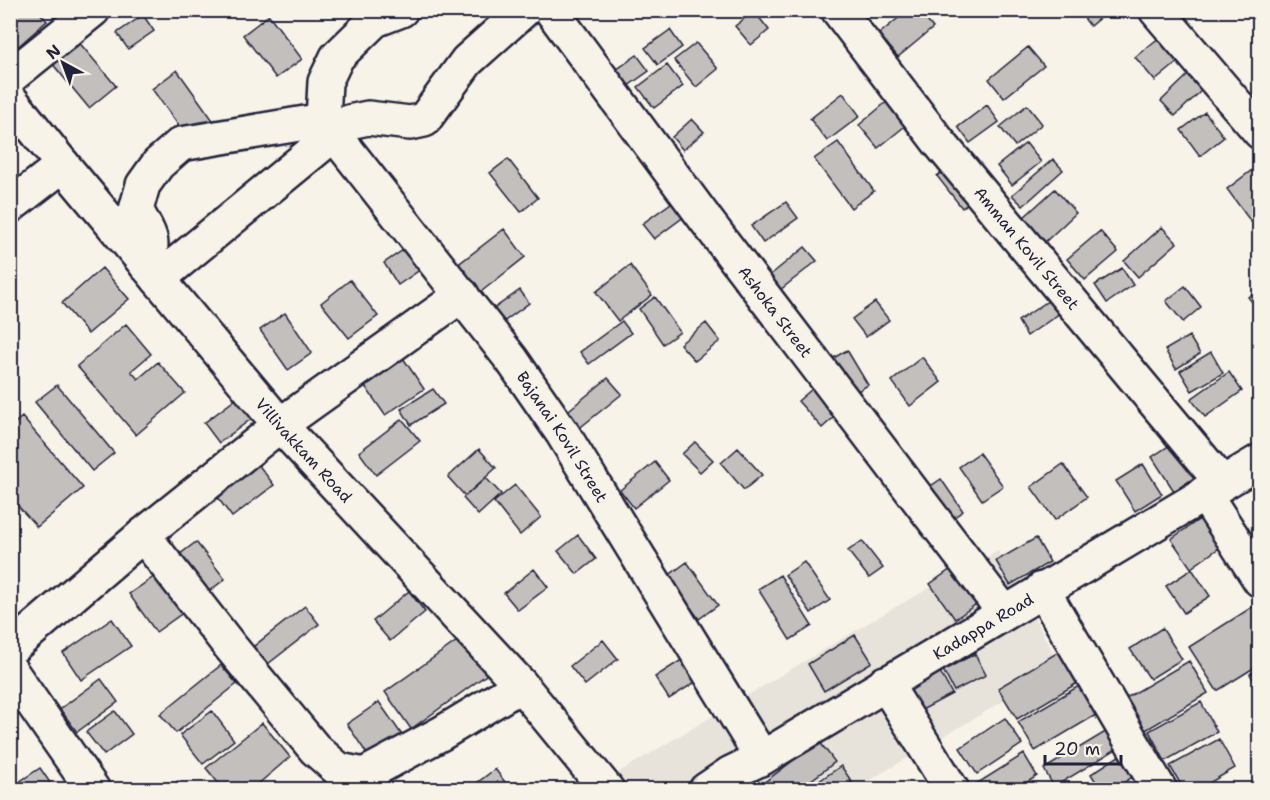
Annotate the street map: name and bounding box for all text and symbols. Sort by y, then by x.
north arrow [33,33,93,93]
text: N [42,40,65,64]
street label: Amman Kovil Street [969,183,1084,314]
street label: Ashoka Street [734,262,817,362]
street label: Bajanai Kovil Street [512,367,612,506]
street label: Villivakkam Road [251,394,357,507]
street label: Kadappa Road [929,589,1037,665]
scale bar [1045,728,1122,766]
text: 20 m [1054,737,1100,761]

